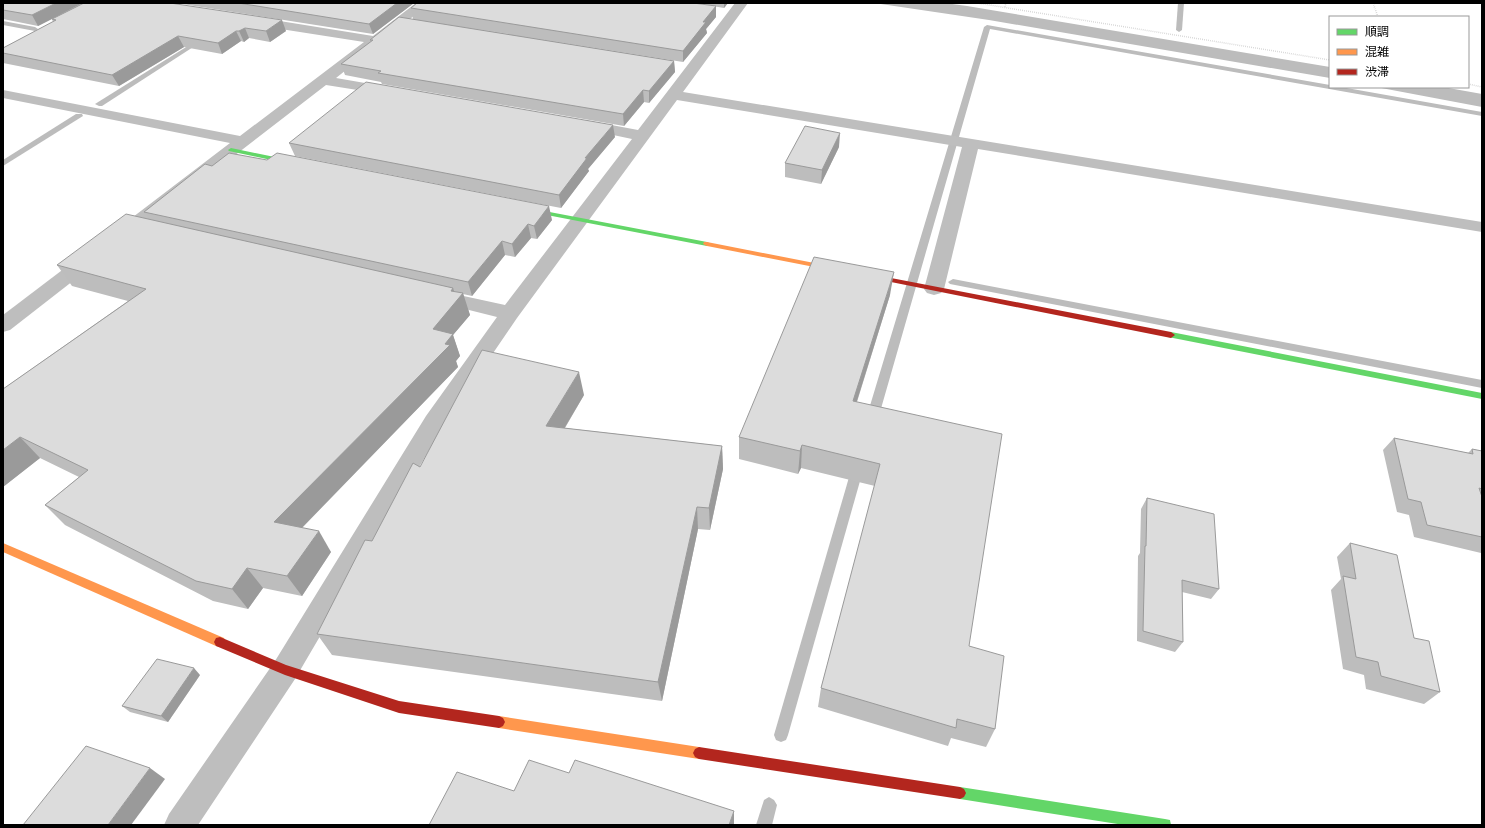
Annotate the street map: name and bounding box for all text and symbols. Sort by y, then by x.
legend [1329,16,1469,88]
text: 順調 [1365,24,1389,39]
text: 混雑 [1365,44,1389,59]
text: 渋滞 [1365,64,1389,79]

